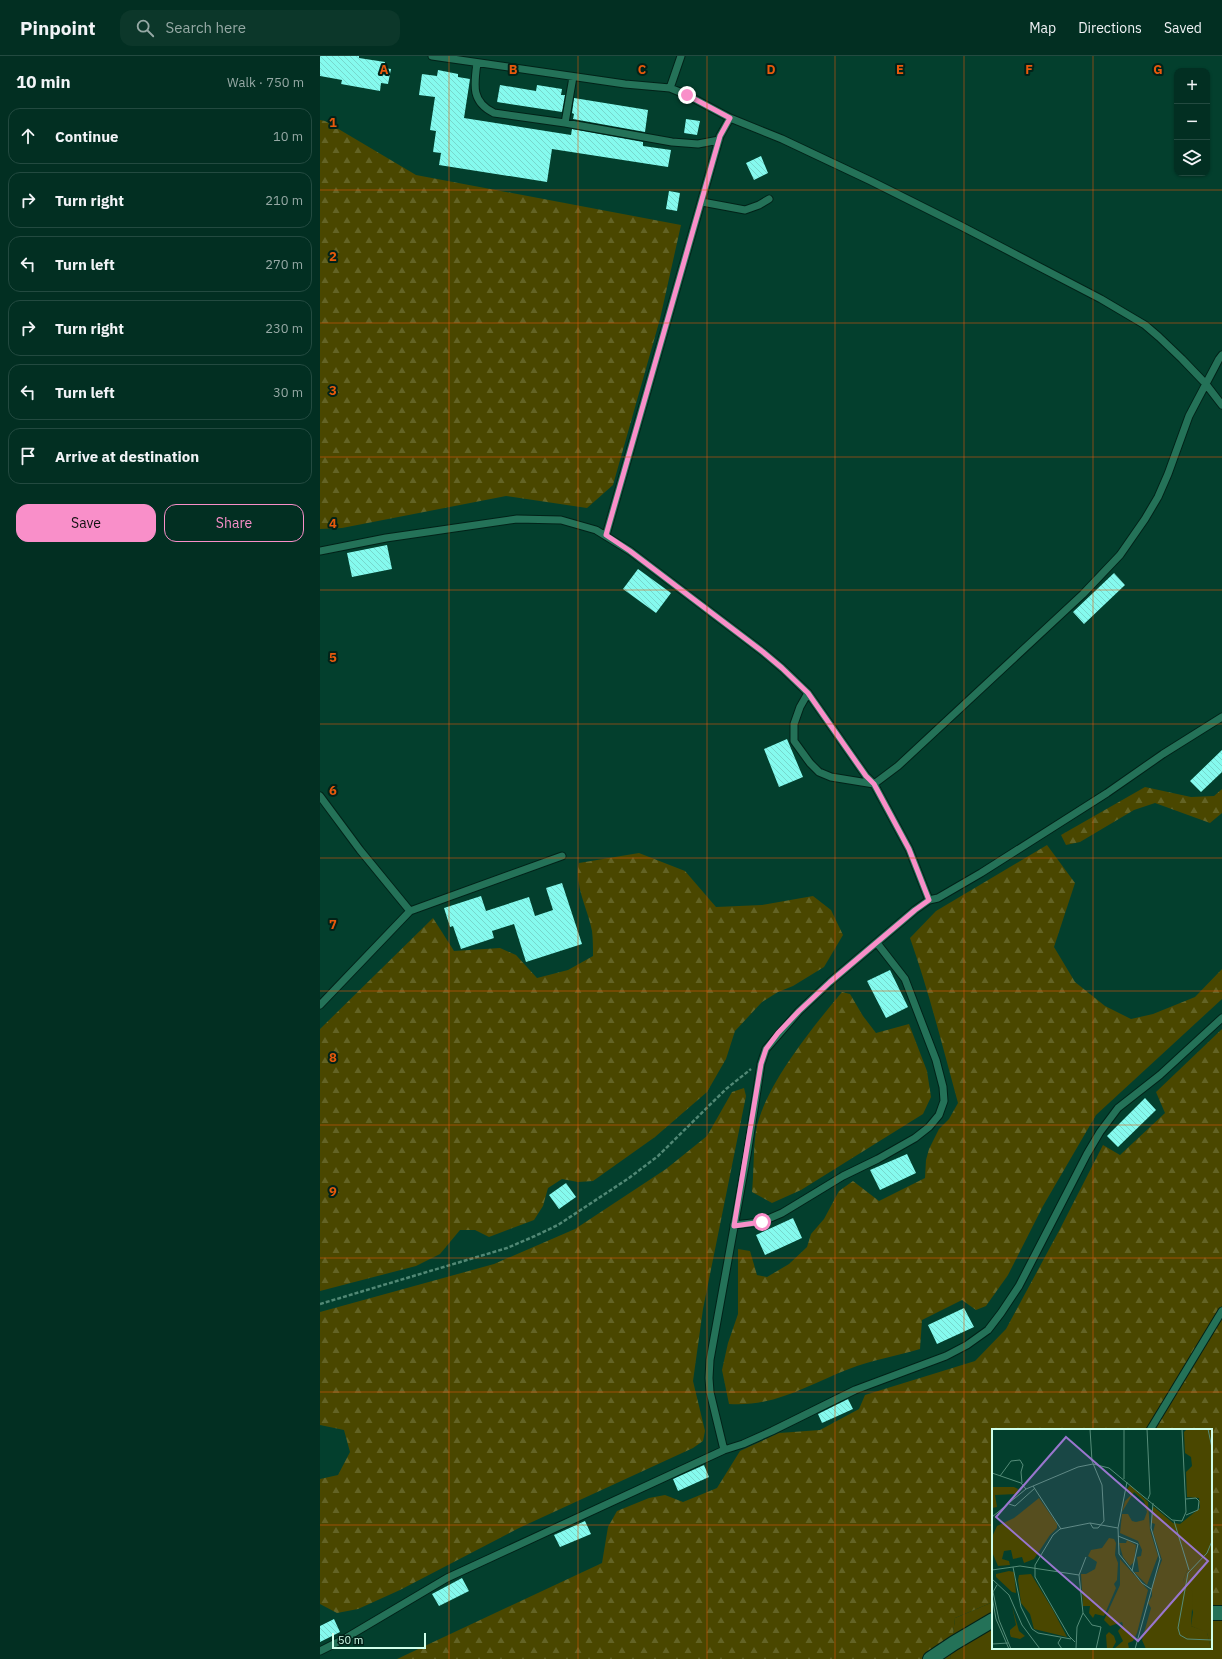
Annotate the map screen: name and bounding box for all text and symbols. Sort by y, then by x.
search box [120,10,400,46]
text: Pinpoint [20,16,96,40]
icon: search [134,17,156,39]
text: Search here [166,18,246,37]
text: Map [1029,19,1056,37]
text: Directions [1078,19,1142,37]
text: Saved [1164,19,1202,37]
text: A [380,61,389,78]
text: B [509,61,518,78]
text: C [638,61,647,78]
text: D [766,61,776,78]
text: E [896,61,904,78]
text: F [1025,61,1033,78]
text: G [1153,61,1163,78]
map controls [1174,68,1210,176]
button: + [1174,68,1210,104]
text: 10 min [16,71,71,93]
text: Walk · 750 m [227,74,304,91]
route end [678,86,696,104]
button: − [1174,104,1210,140]
text: 1 [329,114,337,131]
icon: ahead [17,125,39,147]
text: Continue [55,127,119,146]
text: 10 m [273,128,303,145]
button: layers [1174,140,1210,176]
icon: right [17,189,39,211]
text: Turn right [55,191,124,210]
text: 210 m [265,192,303,209]
text: 2 [329,248,337,265]
icon: left [17,253,39,275]
text: Turn left [55,255,115,274]
text: 270 m [265,256,303,273]
icon: right [17,317,39,339]
text: Turn right [55,319,124,338]
text: 230 m [265,320,303,337]
icon: left [17,381,39,403]
text: 3 [329,382,337,399]
text: Turn left [55,383,115,402]
text: 30 m [273,384,303,401]
icon: arrive [17,445,39,467]
text: Arrive at destination [55,447,199,466]
button: Save [16,504,156,542]
button: Share [164,504,304,542]
text: 4 [329,515,337,532]
text: 5 [329,649,337,666]
text: 6 [329,782,337,799]
text: 7 [329,916,337,933]
text: 8 [329,1049,337,1066]
text: 9 [329,1183,337,1200]
route start [753,1213,771,1231]
inset map [992,1429,1212,1649]
scale bar [332,1631,426,1650]
text: 50 m [338,1633,363,1647]

